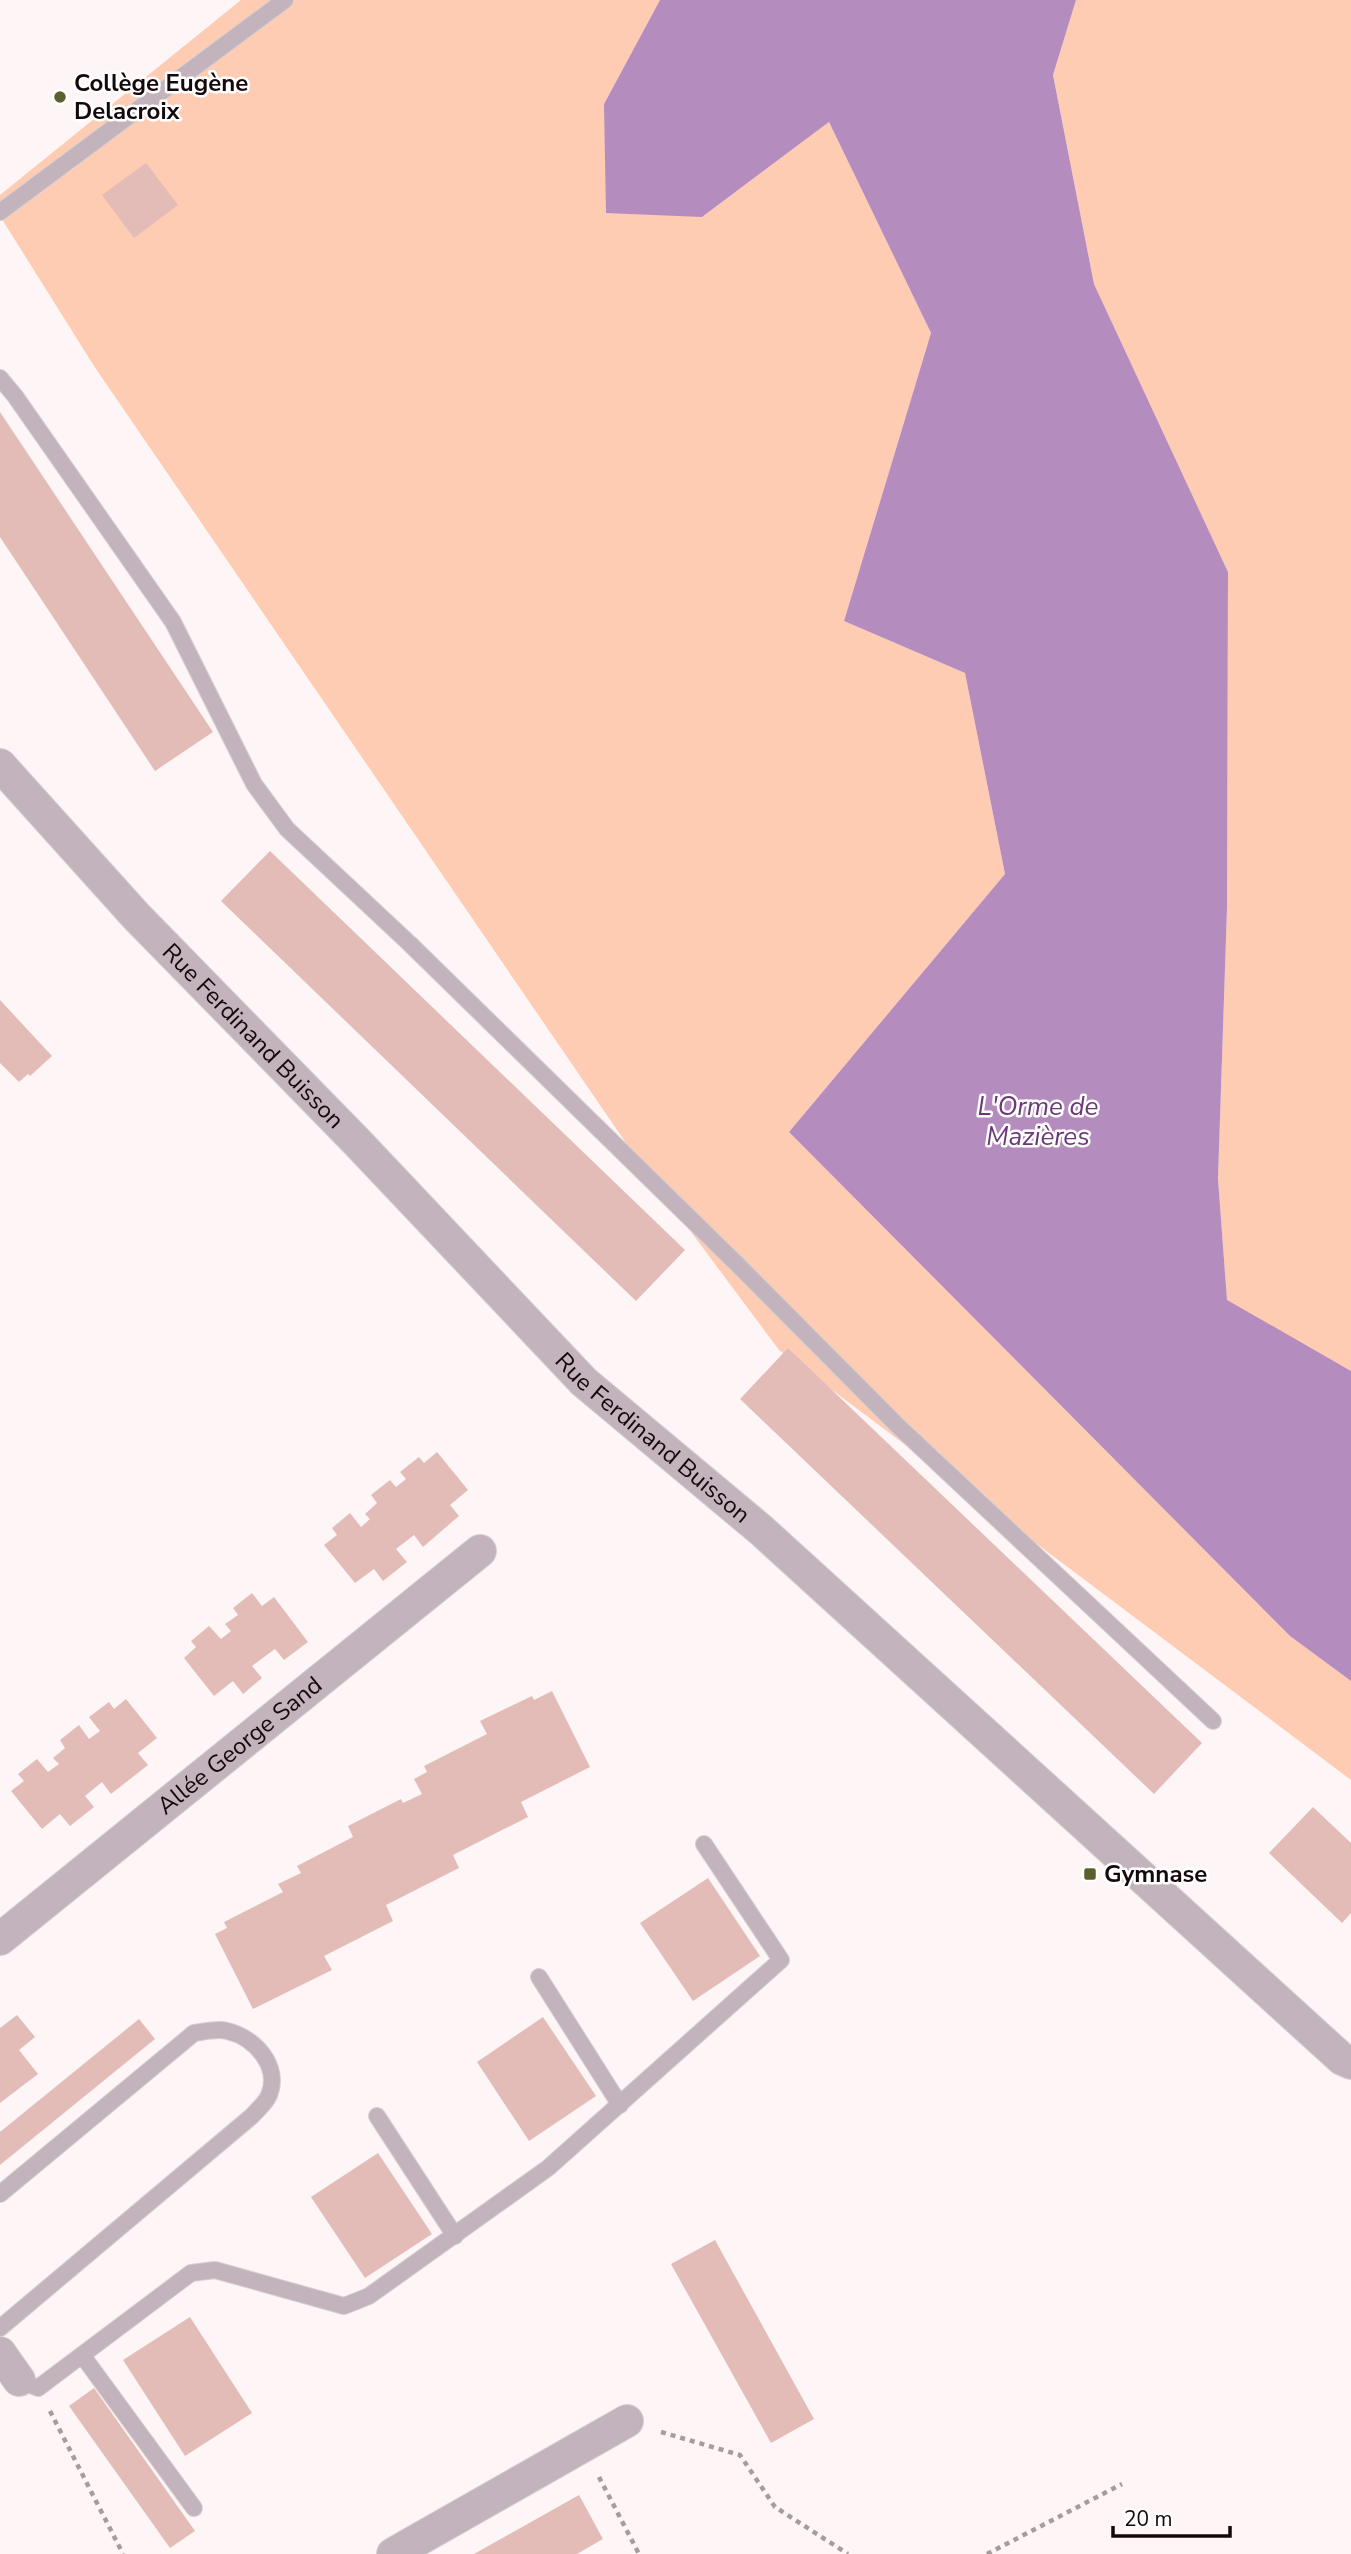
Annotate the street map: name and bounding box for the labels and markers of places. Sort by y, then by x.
place label: Collège Eugène Delacroix [74,67,248,127]
marker: Collège Eugène Delacroix [52,89,68,105]
place label: Gymnase [1104,1858,1207,1890]
marker: Gymnase [1082,1866,1098,1882]

